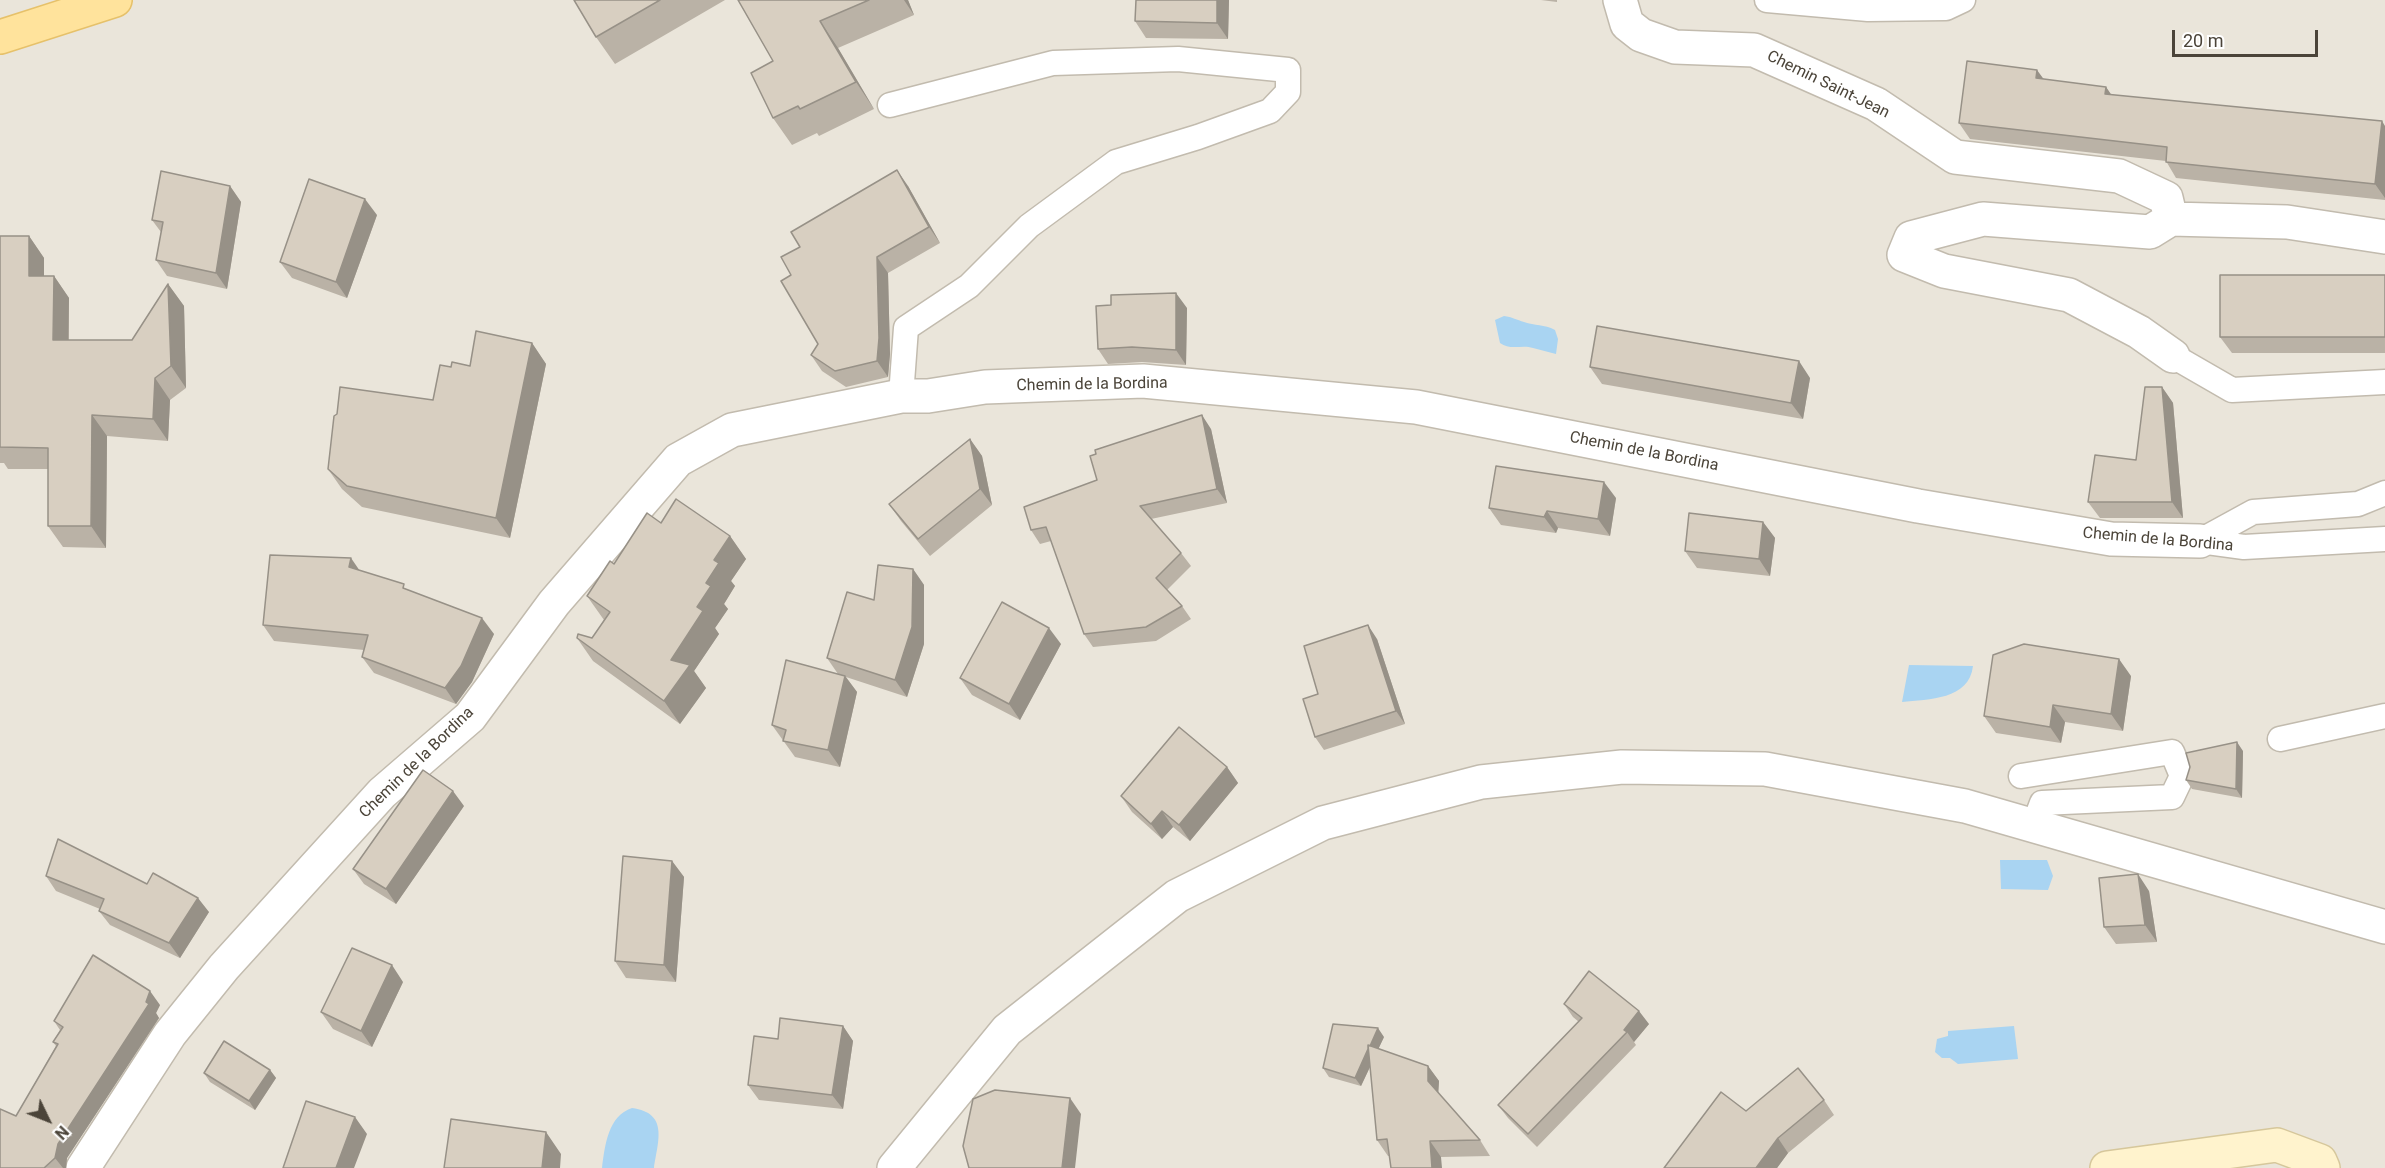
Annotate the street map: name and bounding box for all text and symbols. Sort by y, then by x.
scale bar [2175,18,2320,56]
text: 20 m [2183,30,2223,51]
street label: Chemin Saint-Jean [1764,47,1892,123]
street label: Chemin de la Bordina [1016,374,1168,396]
street label: Chemin de la Bordina [1568,428,1720,476]
street label: Chemin de la Bordina [2082,524,2234,556]
street label: Chemin de la Bordina [356,704,478,822]
north arrow [18,1090,78,1150]
text: N [51,1122,72,1143]

